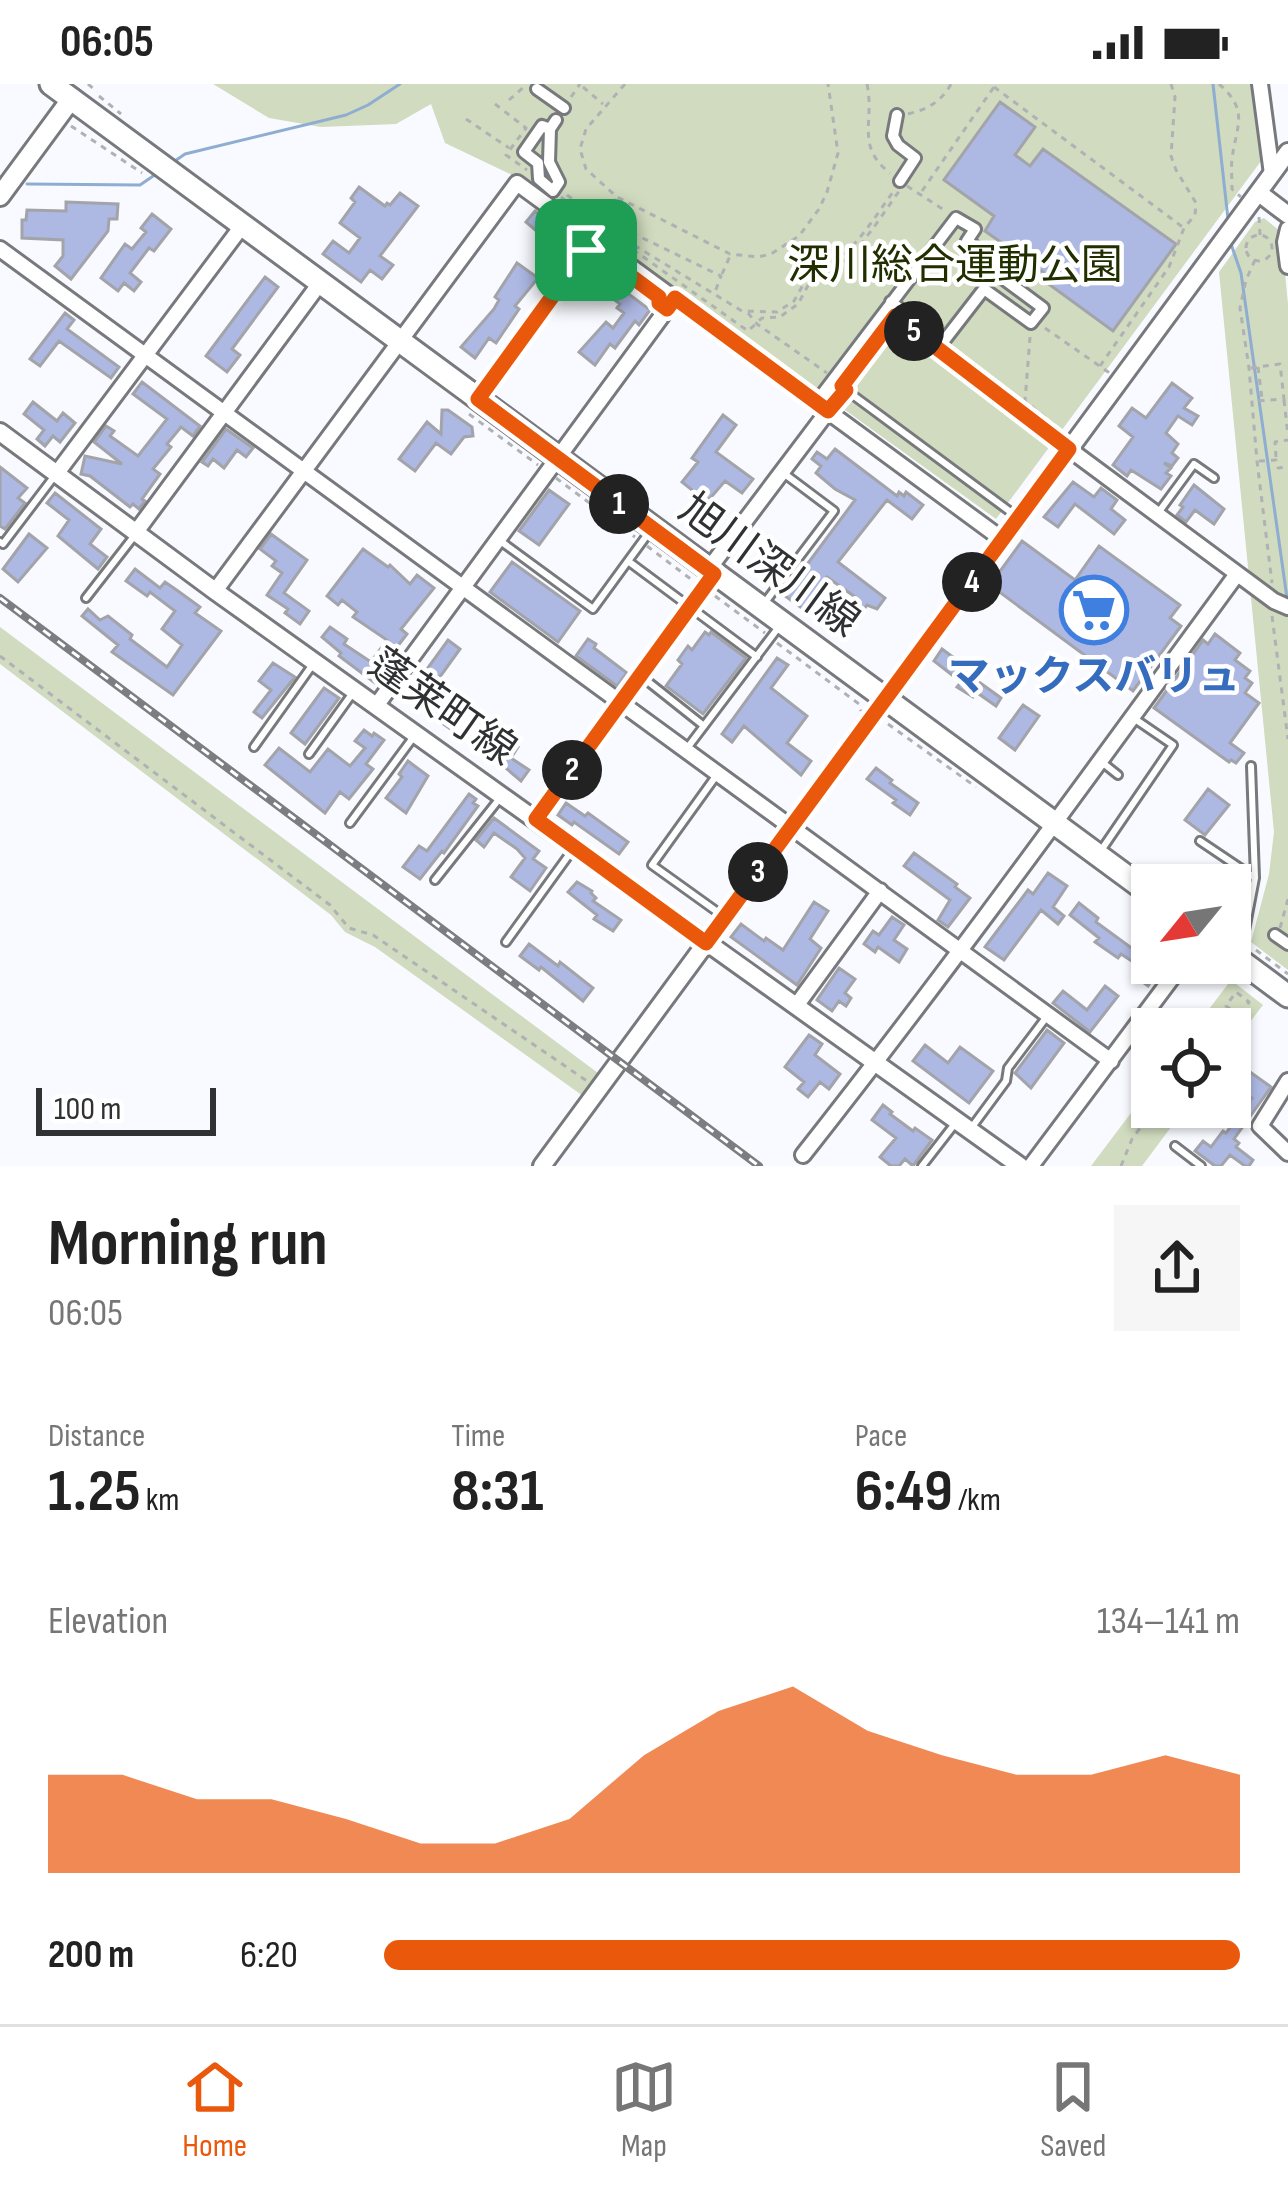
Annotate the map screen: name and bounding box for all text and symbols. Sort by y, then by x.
text: 06:05 [60,15,154,70]
pin [535,199,637,301]
icon: arrive [553,217,619,283]
park label: 深川総合運動公園 [787,241,1123,292]
pin: 5 [884,301,944,361]
text: 5 [907,311,921,351]
pin: 1 [589,474,649,534]
text: 1 [613,484,625,524]
street label: 旭川深川線 [669,484,869,648]
pin: 4 [942,552,1002,612]
text: 4 [964,562,980,602]
supermarket icon: マックスバリュ [1059,575,1129,645]
street label: 蓬莱町線 [359,639,525,777]
place label: マックスバリュ [948,652,1240,703]
pin: 2 [542,740,602,800]
text: 2 [565,750,579,790]
pin: 3 [728,842,788,902]
text: 3 [751,852,765,892]
north arrow [1131,864,1251,984]
map controls [1131,864,1251,1128]
button: locate [1131,1008,1251,1128]
scale bar [36,1082,216,1135]
text: 100 m [54,1089,121,1129]
text: Morning run [48,1205,328,1284]
button: share [1114,1205,1240,1331]
text: 06:05 [48,1290,123,1337]
text: Distance [48,1416,145,1456]
text: Time [451,1416,505,1456]
text: Pace [855,1416,907,1456]
text: 1.25 [48,1456,140,1528]
text: 8:31 [451,1456,543,1528]
text: 6:49 [855,1456,953,1528]
text: km [140,1480,180,1520]
text: /km [953,1480,1001,1520]
text: Elevation [48,1598,168,1645]
text: 134–141 m [1097,1598,1240,1645]
text: 200 m [48,1932,134,1979]
text: 6:20 [240,1932,298,1979]
tab: Home [182,2054,248,2166]
tab: Map [611,2054,677,2166]
tab: Saved [1040,2054,1106,2166]

